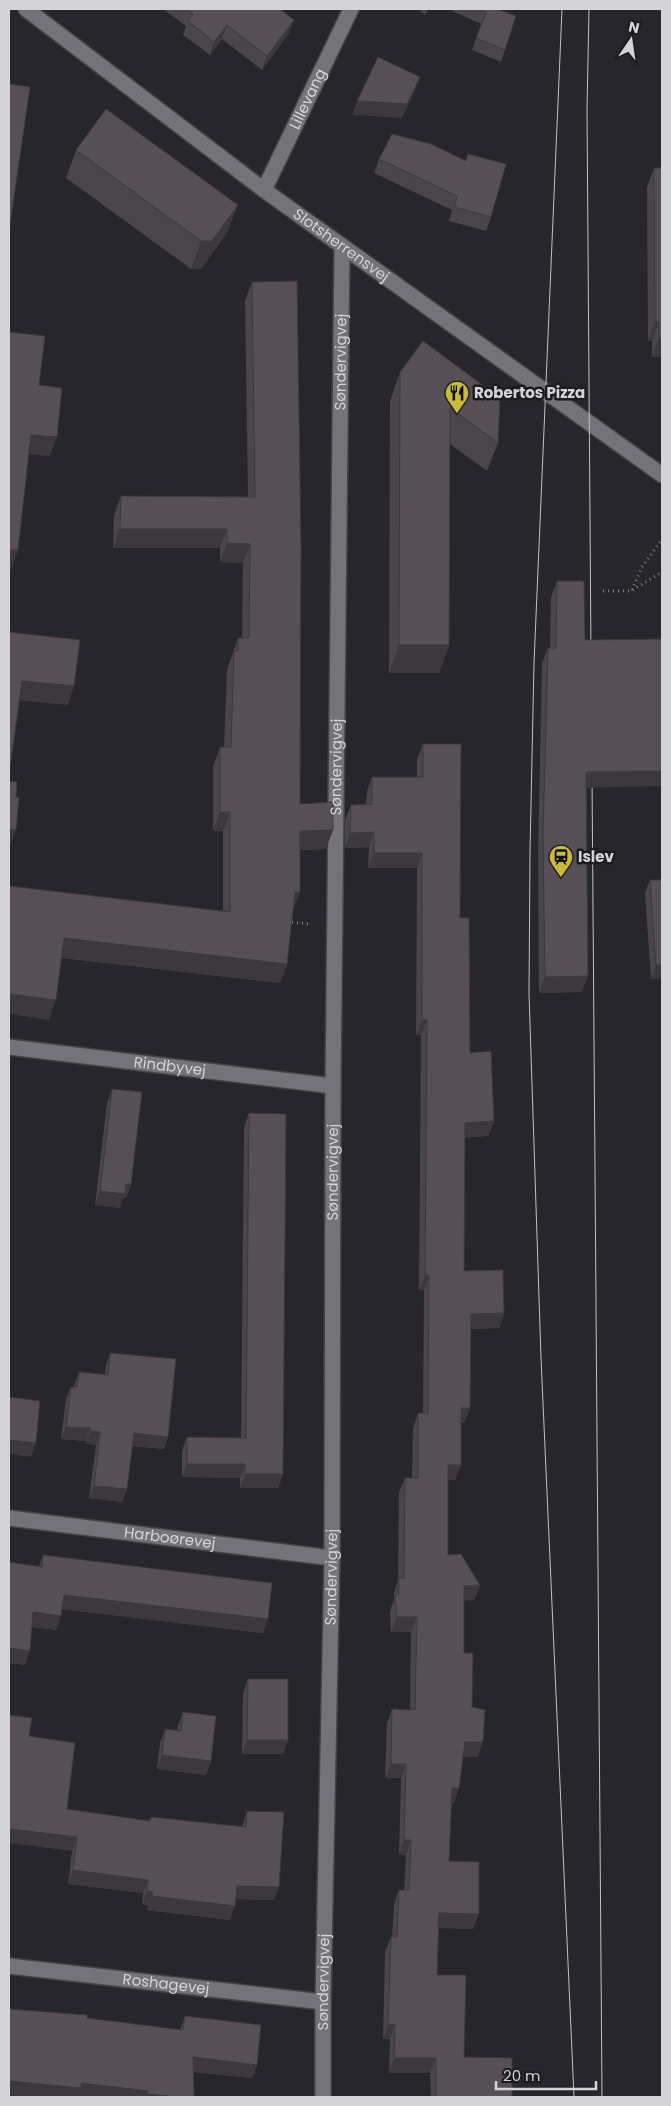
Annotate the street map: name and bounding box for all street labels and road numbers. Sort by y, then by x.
street label: Lillevang [284,65,331,133]
street label: Slotsherrensvej [289,203,394,287]
street label: Søndervigvej [329,314,351,411]
street label: Søndervigvej [325,719,347,816]
street label: Rindbyvej [133,1051,207,1081]
street label: Søndervigvej [322,1124,343,1221]
street label: Harboørevej [123,1521,217,1553]
street label: Søndervigvej [320,1529,342,1626]
street label: Søndervigvej [312,1933,334,2030]
street label: Roshagevej [121,1968,211,1999]

